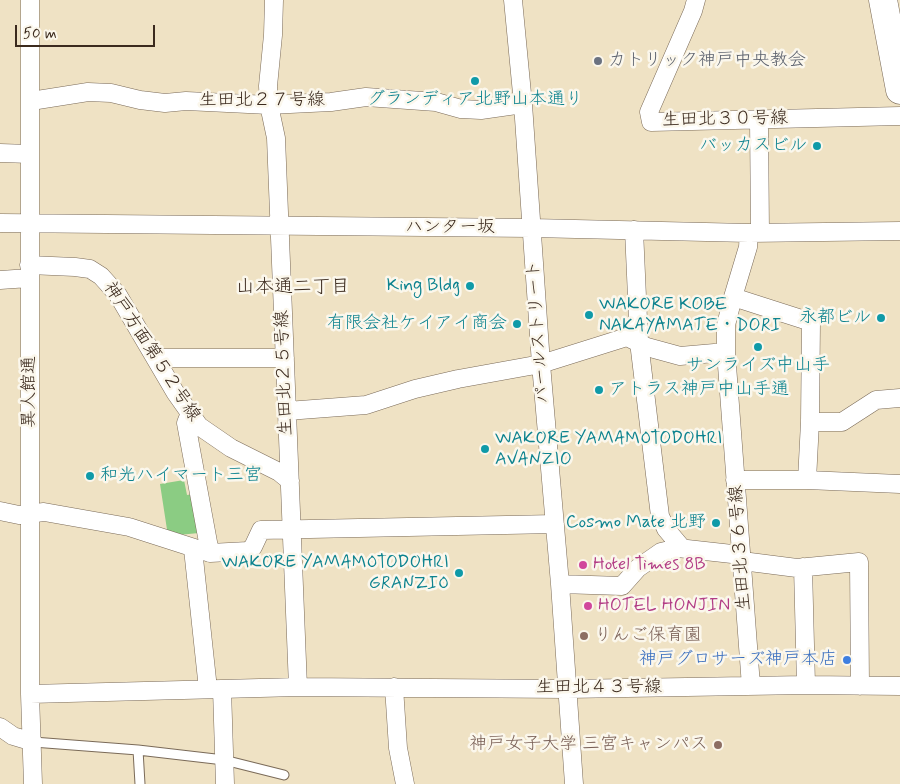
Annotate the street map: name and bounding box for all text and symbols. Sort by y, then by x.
scale bar [18,15,158,47]
text: 50 m [23,24,57,44]
place label: カトリック神戸中央教会 [608,50,806,72]
marker: カトリック神戸中央教会 [592,55,604,67]
marker: グランディア北野山本通り [469,75,481,87]
place label: グランディア北野山本通り [367,89,583,111]
street label: 生田北２７号線 [199,90,325,112]
street label: 生田北３０号線 [662,108,788,132]
place label: バッカスビル [699,135,807,157]
marker: バッカスビル [811,140,823,152]
street label: ハンター坂 [405,217,495,239]
street label: パールストリート [523,259,555,405]
place label: King Bldg [387,275,460,297]
district label: 山本通二丁目 [236,277,350,299]
street label: 神戸方面第５２号線 [98,278,204,426]
marker: King Bldg [464,280,476,292]
place label: WAKORE KOBE NAKAYAMATE・DORI [599,294,781,336]
place label: 永都ビル [799,307,871,329]
marker: WAKORE KOBE NAKAYAMATE・DORI [583,309,595,321]
street label: 生田北２５号線 [272,310,298,436]
marker: 永都ビル [875,312,887,324]
place label: 有限会社ケイアイ商会 [327,313,507,335]
marker: 有限会社ケイアイ商会 [511,318,523,330]
marker: サンライズ中山手 [752,341,764,353]
place label: サンライズ中山手 [686,355,830,377]
street label: 異人館通 [19,356,41,428]
place label: アトラス神戸中山手通 [609,379,789,401]
marker: アトラス神戸中山手通 [593,384,605,396]
place label: WAKORE YAMAMOTODOHRI AVANZIO [495,428,723,470]
marker: WAKORE YAMAMOTODOHRI AVANZIO [479,443,491,455]
place label: 和光ハイマート三宮 [100,465,262,487]
marker: 和光ハイマート三宮 [84,470,96,482]
street label: 生田北３６号線 [726,484,756,612]
place label: Cosmo Mate 北野 [566,512,706,534]
marker: Cosmo Mate 北野 [710,517,722,529]
place label: WAKORE YAMAMOTODOHRI GRANZIO [221,552,449,594]
place label: Hotel Times 8B [593,554,706,576]
marker: Hotel Times 8B [577,559,589,571]
marker: WAKORE YAMAMOTODOHRI GRANZIO [453,567,465,579]
place label: HOTEL HONJIN [598,595,730,617]
marker: HOTEL HONJIN [582,600,594,612]
place label: りんご保育園 [594,625,702,647]
marker: りんご保育園 [578,630,590,642]
place label: 神戸グロサーズ神戸本店 [639,649,837,671]
marker: 神戸グロサーズ神戸本店 [841,654,853,666]
street label: 生田北４３号線 [536,677,662,699]
place label: 神戸女子大学 三宮キャンパス [469,734,708,756]
marker: 神戸女子大学 三宮キャンパス [712,739,724,751]

